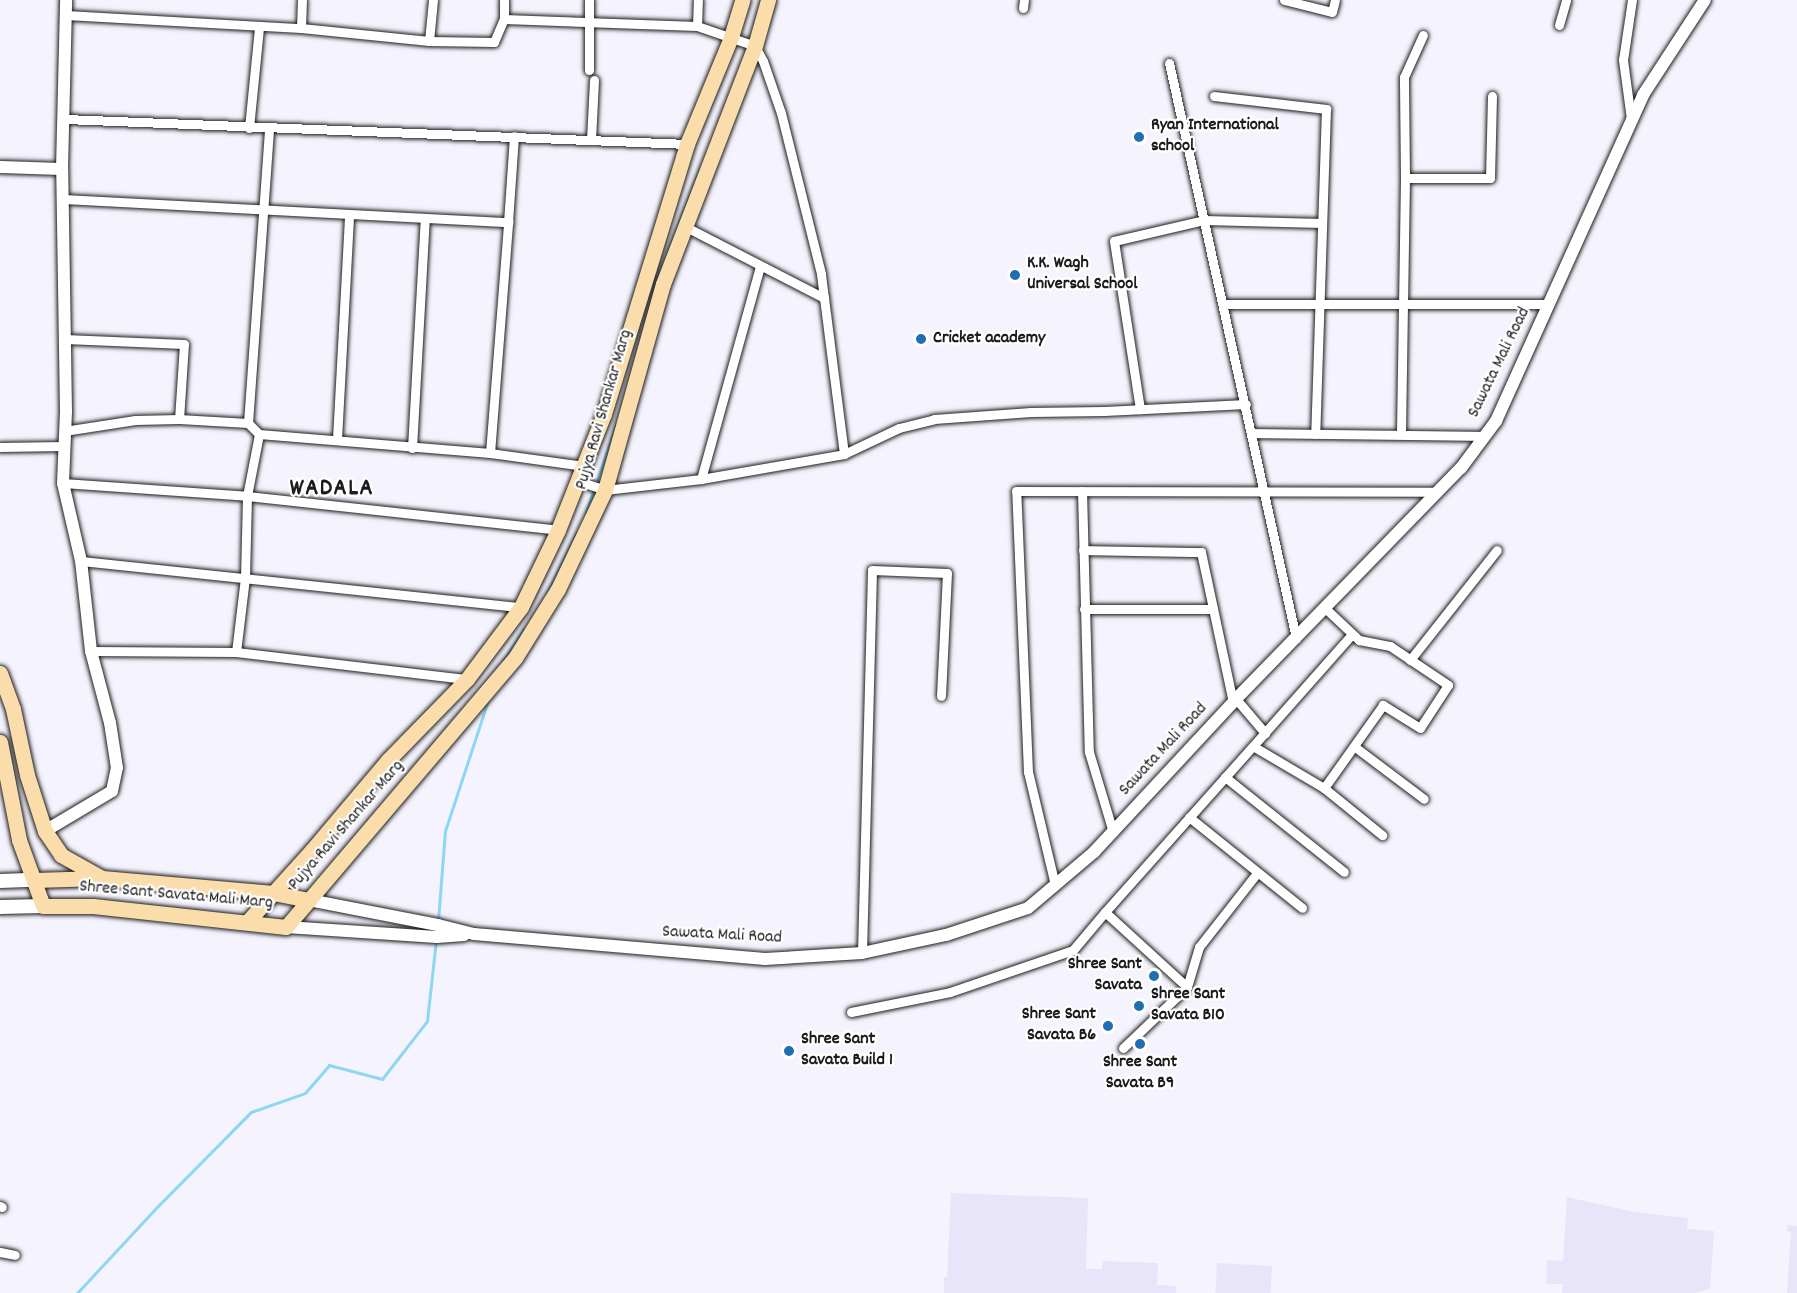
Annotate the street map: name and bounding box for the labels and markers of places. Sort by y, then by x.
place label: Ryan International school [1151,116,1279,158]
marker: Ryan International school [1132,130,1146,144]
place label: K.K. Wagh Universal School [1027,254,1138,296]
marker: K.K. Wagh Universal School [1008,268,1022,282]
place label: Cricket academy [933,328,1045,350]
marker: Cricket academy [914,332,928,346]
place label: Shree Sant Savata [1068,955,1142,998]
marker: Shree Sant Savata [1147,969,1161,983]
place label: Shree Sant Savata B10 [1151,985,1225,1028]
marker: Shree Sant Savata B10 [1132,999,1146,1013]
place label: Shree Sant Savata B6 [1022,1005,1096,1048]
marker: Shree Sant Savata B6 [1101,1019,1115,1033]
place label: Shree Sant Savata Build 1 [801,1030,893,1072]
marker: Shree Sant Savata B9 [1133,1037,1147,1051]
marker: Shree Sant Savata Build 1 [782,1044,796,1058]
place label: Shree Sant Savata B9 [1103,1053,1177,1096]

